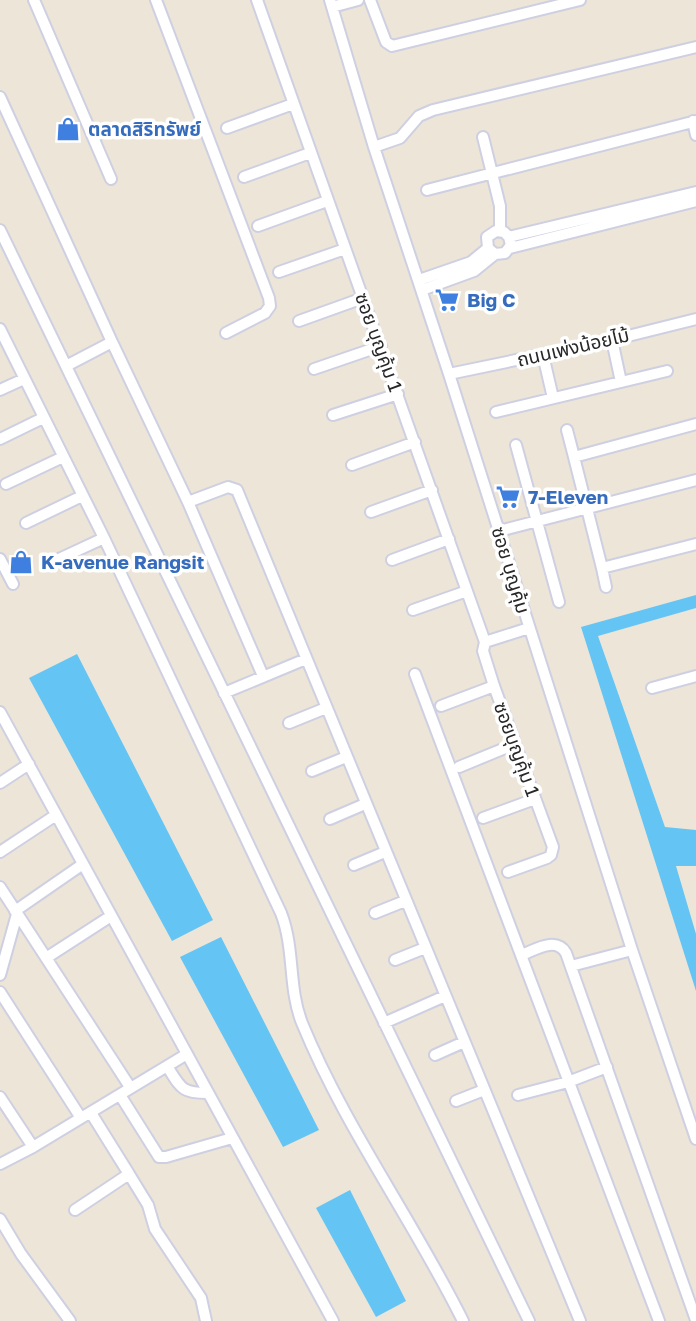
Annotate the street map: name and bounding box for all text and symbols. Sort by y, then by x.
shop icon: ตลาดสิริทรัพย์ [54,115,82,143]
place label: ตลาดสิริทรัพย์ [88,117,201,140]
supermarket icon: Big C [433,286,461,314]
place label: Big C [467,288,516,311]
street label: ซอย บุญคุ้ม 1 [350,289,408,395]
street label: ถนนเพ่งน้อยไม้ [514,322,631,371]
supermarket icon: 7-Eleven [494,483,522,511]
place label: 7-Eleven [528,485,608,508]
street label: ซอย บุญคุ้ม [486,524,536,616]
shop icon: K-avenue Rangsit [7,548,35,576]
place label: K-avenue Rangsit [41,550,205,573]
street label: ซอยบุญคุ้ม 1 [489,698,545,800]

